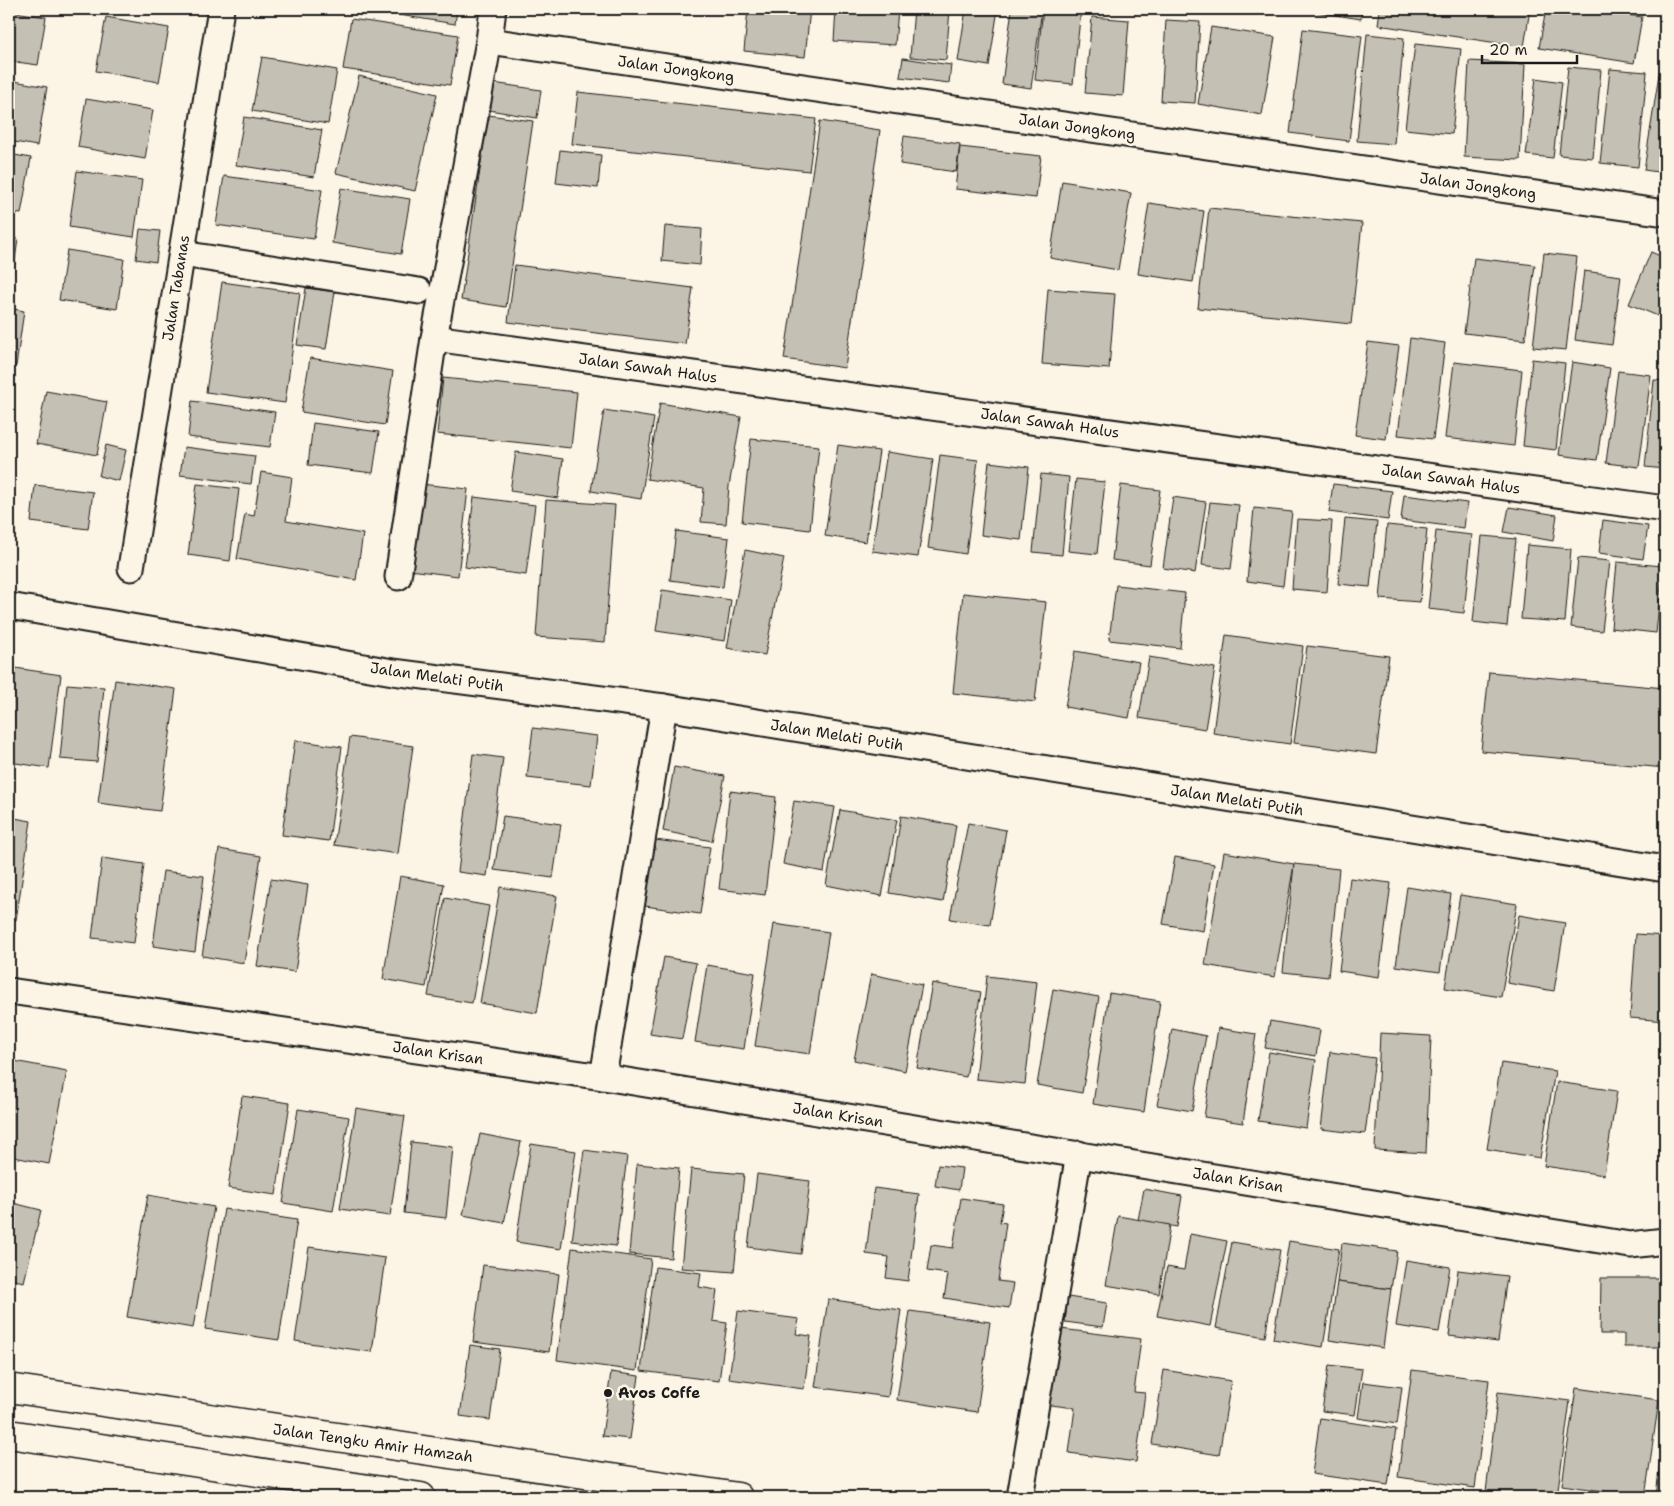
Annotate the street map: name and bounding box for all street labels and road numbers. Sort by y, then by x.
street label: Jalan Jongkong [616,51,736,87]
street label: Jalan Jongkong [1017,109,1137,145]
street label: Jalan Jongkong [1418,168,1538,204]
street label: Jalan Tabanas [158,234,194,342]
street label: Jalan Sawah Halus [577,348,719,388]
street label: Jalan Sawah Halus [979,403,1121,443]
street label: Jalan Sawah Halus [1380,459,1522,499]
street label: Jalan Melati Putih [369,658,505,696]
street label: Jalan Melati Putih [769,715,905,755]
street label: Jalan Melati Putih [1169,780,1305,820]
street label: Jalan Krisan [391,1037,485,1069]
street label: Jalan Krisan [791,1098,885,1132]
street label: Jalan Krisan [1191,1163,1285,1197]
street label: Jalan Tengku Amir Hamzah [272,1419,474,1467]

